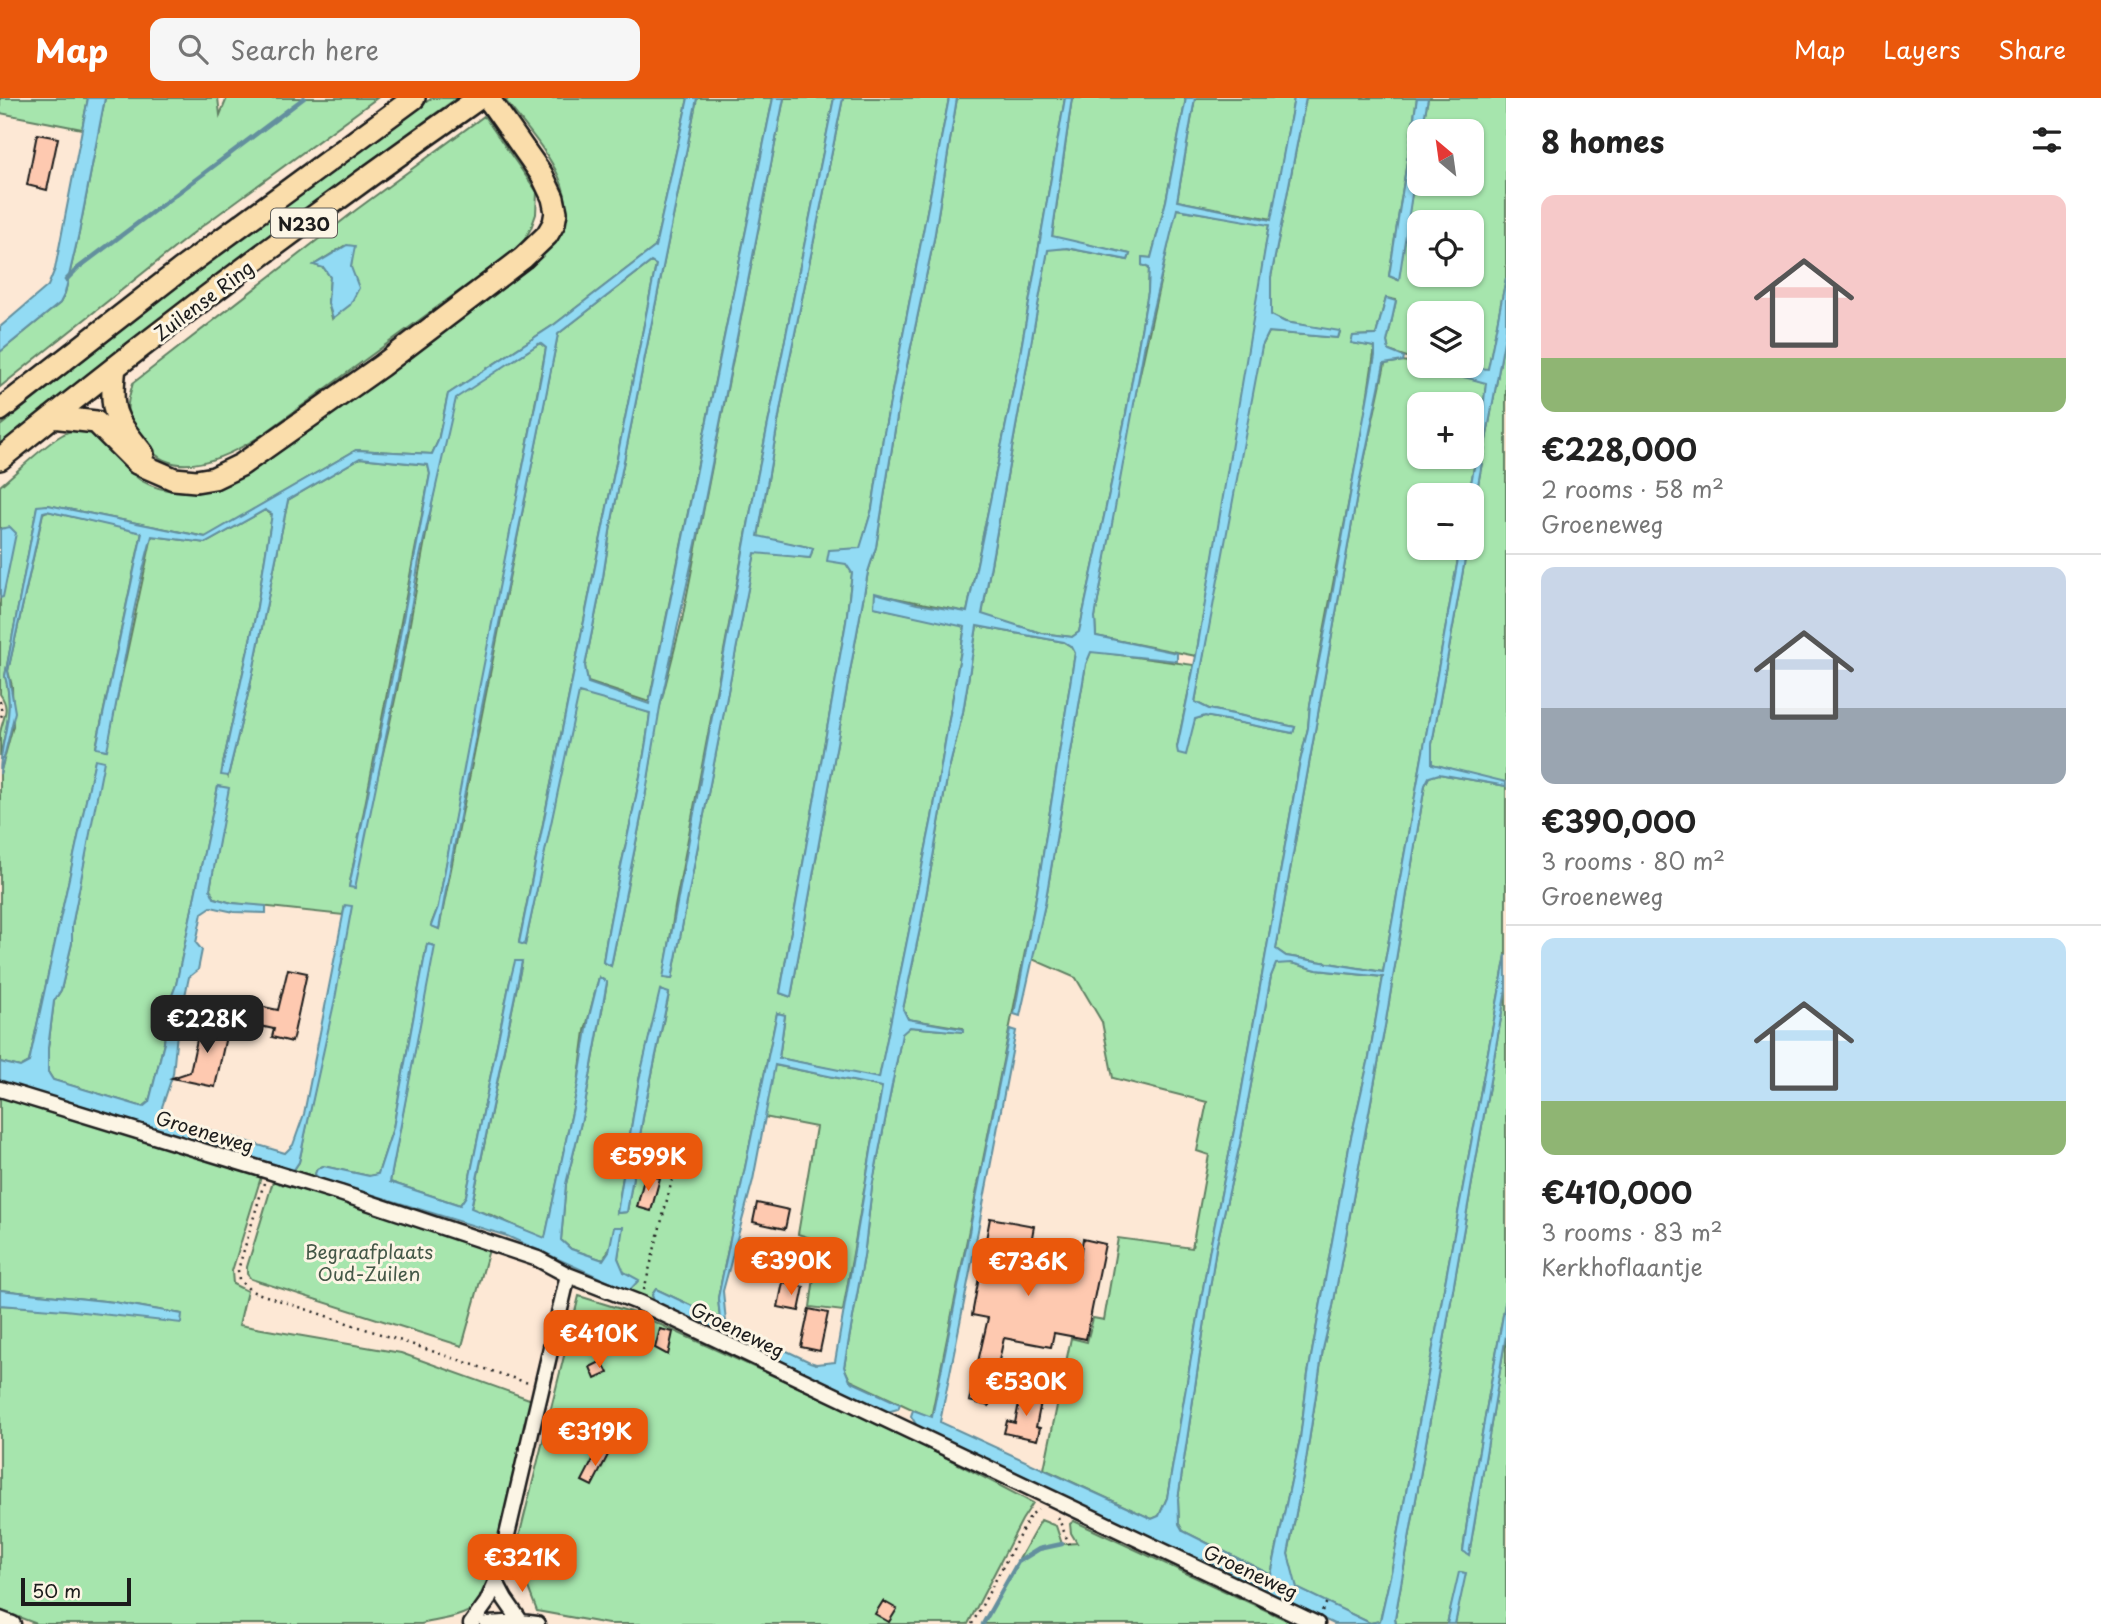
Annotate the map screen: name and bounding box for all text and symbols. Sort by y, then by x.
search box [150,18,640,81]
text: Map [35,24,108,74]
icon: search [174,30,212,68]
text: Search here [230,30,379,69]
text: Map [1794,31,1845,67]
text: Layers [1883,31,1960,67]
text: Share [1998,31,2066,67]
text: 8 homes [1541,118,1664,163]
north arrow [1407,119,1484,196]
map controls [1407,119,1484,560]
icon: filters [2028,121,2066,159]
road number: N230 [271,208,337,238]
button: locate [1407,210,1484,287]
icon: home [1741,240,1867,366]
street label: Zuilense Ring [147,253,259,347]
button: layers [1407,301,1484,378]
button: + [1407,392,1484,469]
text: €228,000 [1541,426,1697,471]
text: 2 rooms · 58 m² [1541,471,1724,506]
button: − [1407,483,1484,560]
text: Groeneweg [1541,506,1664,541]
icon: home [1741,612,1867,738]
text: €390,000 [1541,798,1696,843]
text: 3 rooms · 80 m² [1541,843,1725,878]
text: Groeneweg [1541,878,1664,913]
icon: home [1741,983,1867,1109]
pin: €228K [158,996,256,1055]
text: €228K [167,1000,247,1035]
street label: Groeneweg [152,1103,258,1159]
pin: €599K [599,1134,697,1193]
text: €599K [609,1138,687,1173]
text: €410,000 [1541,1169,1692,1214]
text: 3 rooms · 83 m² [1541,1214,1723,1249]
park label: Begraafplaats Oud-Zuilen [305,1237,433,1287]
pin: €390K [742,1238,840,1297]
pin: €736K [979,1238,1077,1298]
text: €390K [750,1242,832,1277]
text: €736K [988,1243,1068,1278]
text: Kerkhoflaantje [1541,1249,1703,1284]
street label: Groeneweg [686,1294,790,1364]
pin: €410K [550,1310,648,1370]
text: €410K [560,1315,638,1350]
pin: €530K [977,1358,1075,1418]
text: €530K [985,1363,1067,1398]
pin: €319K [546,1408,644,1468]
text: €319K [558,1413,632,1448]
pin: €321K [473,1534,571,1594]
street label: Groeneweg [1199,1537,1303,1605]
text: €321K [484,1539,560,1574]
scale bar [21,1575,131,1607]
text: 50 m [32,1576,81,1604]

